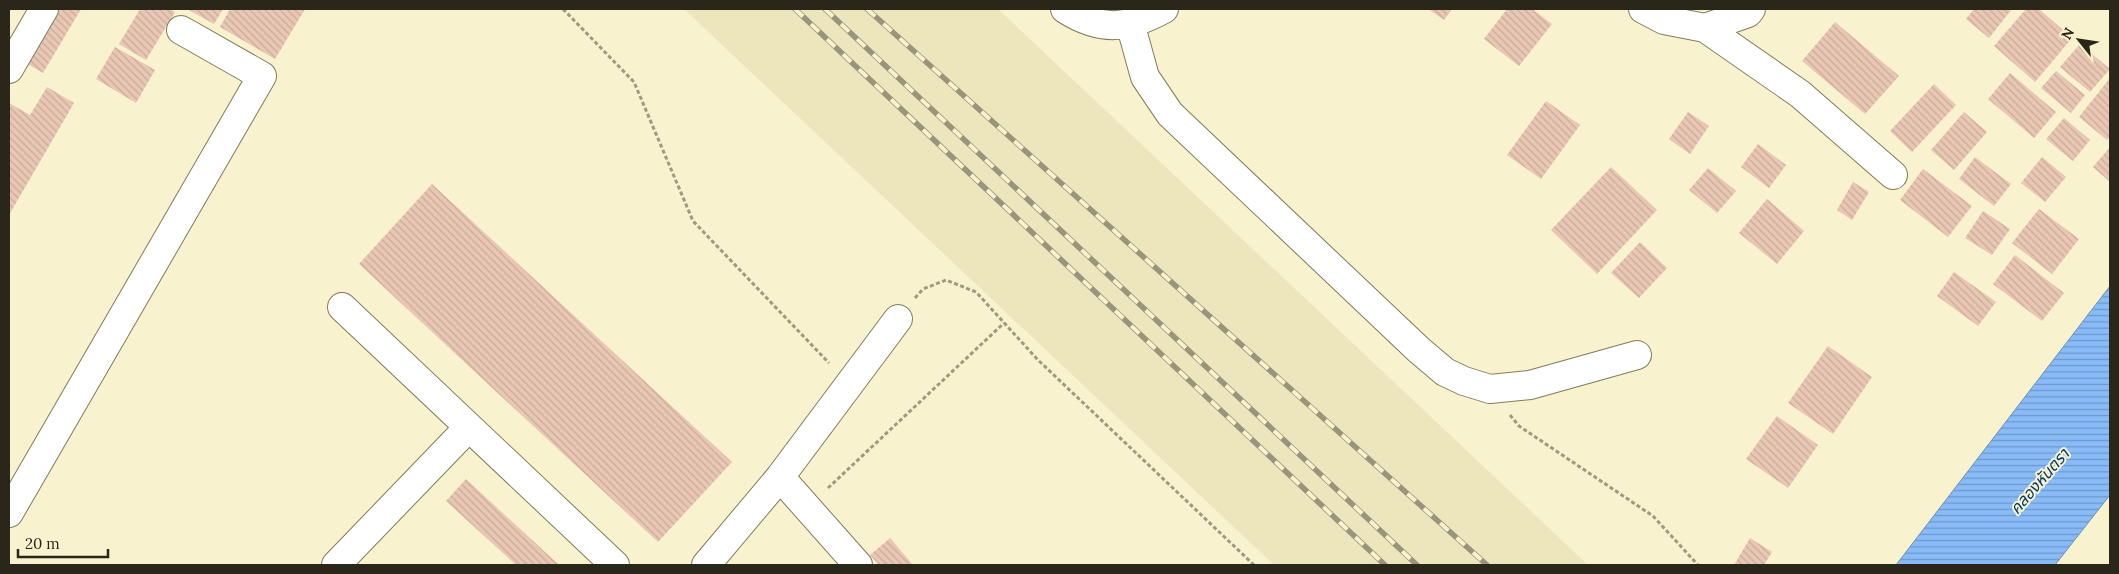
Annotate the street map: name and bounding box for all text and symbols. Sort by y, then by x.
north arrow [2054,15,2104,65]
text: N [2057,24,2078,43]
water label: คลองหันตรา [2005,443,2074,518]
scale bar [18,526,108,558]
text: 20 m [25,534,60,553]

